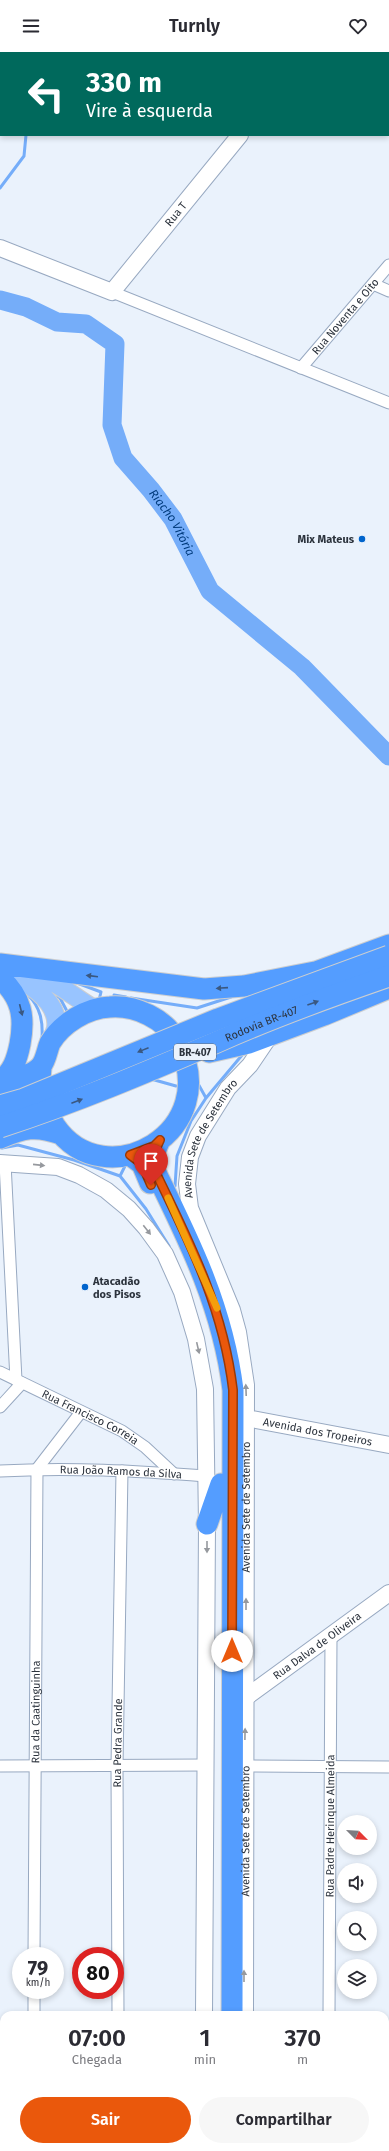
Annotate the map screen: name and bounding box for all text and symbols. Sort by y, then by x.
icon: menu [20,15,42,37]
text: Turnly [169,15,220,37]
icon: heart [347,15,369,37]
text: 330 m [86,66,162,99]
icon: left [20,68,72,120]
text: Vire à esquerda [86,100,213,122]
street label: Rua T [162,199,190,229]
street label: Rua Noventa e Oito [309,276,382,358]
water label: Riacho Vitória [146,487,198,558]
place label: Mix Mateus [298,533,355,546]
marker: Mix Mateus [357,534,367,544]
one-way arrow [86,972,98,979]
one-way arrow [216,984,228,991]
one-way arrow [308,1000,320,1006]
street label: Rodovia BR-407 [223,1003,300,1045]
one-way arrow [18,1004,24,1016]
road number: BR-407 [174,1044,216,1060]
one-way arrow [138,1047,149,1053]
street label: Avenida Sete de Setembro [181,1076,240,1199]
one-way arrow [71,1097,83,1103]
pin [134,1144,168,1185]
icon: arrive [140,1150,162,1172]
one-way arrow [33,1161,45,1168]
one-way arrow [143,1224,151,1235]
place label: Atacadão dos Pisos [92,1275,141,1301]
marker: Atacadão dos Pisos [80,1282,90,1292]
one-way arrow [196,1342,202,1354]
one-way arrow [242,1384,249,1396]
street label: Rua Francisco Correia [40,1387,141,1448]
street label: Avenida dos Tropeiros [262,1415,373,1449]
street label: Avenida Sete de Setembro [240,1441,253,1573]
street label: Rua João Ramos da Silva [60,1463,182,1481]
one-way arrow [204,1541,210,1554]
one-way arrow [242,1598,249,1610]
street label: Rua Dalva de Oliveira [271,1610,364,1682]
position arrow [211,1630,253,1672]
street label: Rua da Caatinguinha [29,1660,43,1764]
street label: Rua Pedra Grande [111,1698,125,1788]
one-way arrow [242,1727,248,1740]
street label: Rua Padre Herinque Almeida [324,1754,337,1898]
street label: Avenida Sete de Setembro [239,1765,252,1897]
north arrow [337,1815,377,1855]
map controls [337,1815,377,1999]
button: sound [337,1863,377,1903]
button: search [337,1911,377,1951]
speed limit sign: 80 [72,1947,124,1999]
text: 79 [28,1956,48,1980]
button: layers [337,1959,377,1999]
one-way arrow [241,1969,247,1982]
text: km/h [26,1977,50,1989]
text: 07:00 [68,2024,126,2052]
text: 1 [200,2024,211,2052]
text: 370 [284,2024,321,2052]
text: Chegada [72,2052,122,2067]
text: min [194,2052,216,2067]
text: m [297,2052,308,2067]
button: Sair [20,2097,191,2143]
button: Compartilhar [199,2097,369,2143]

